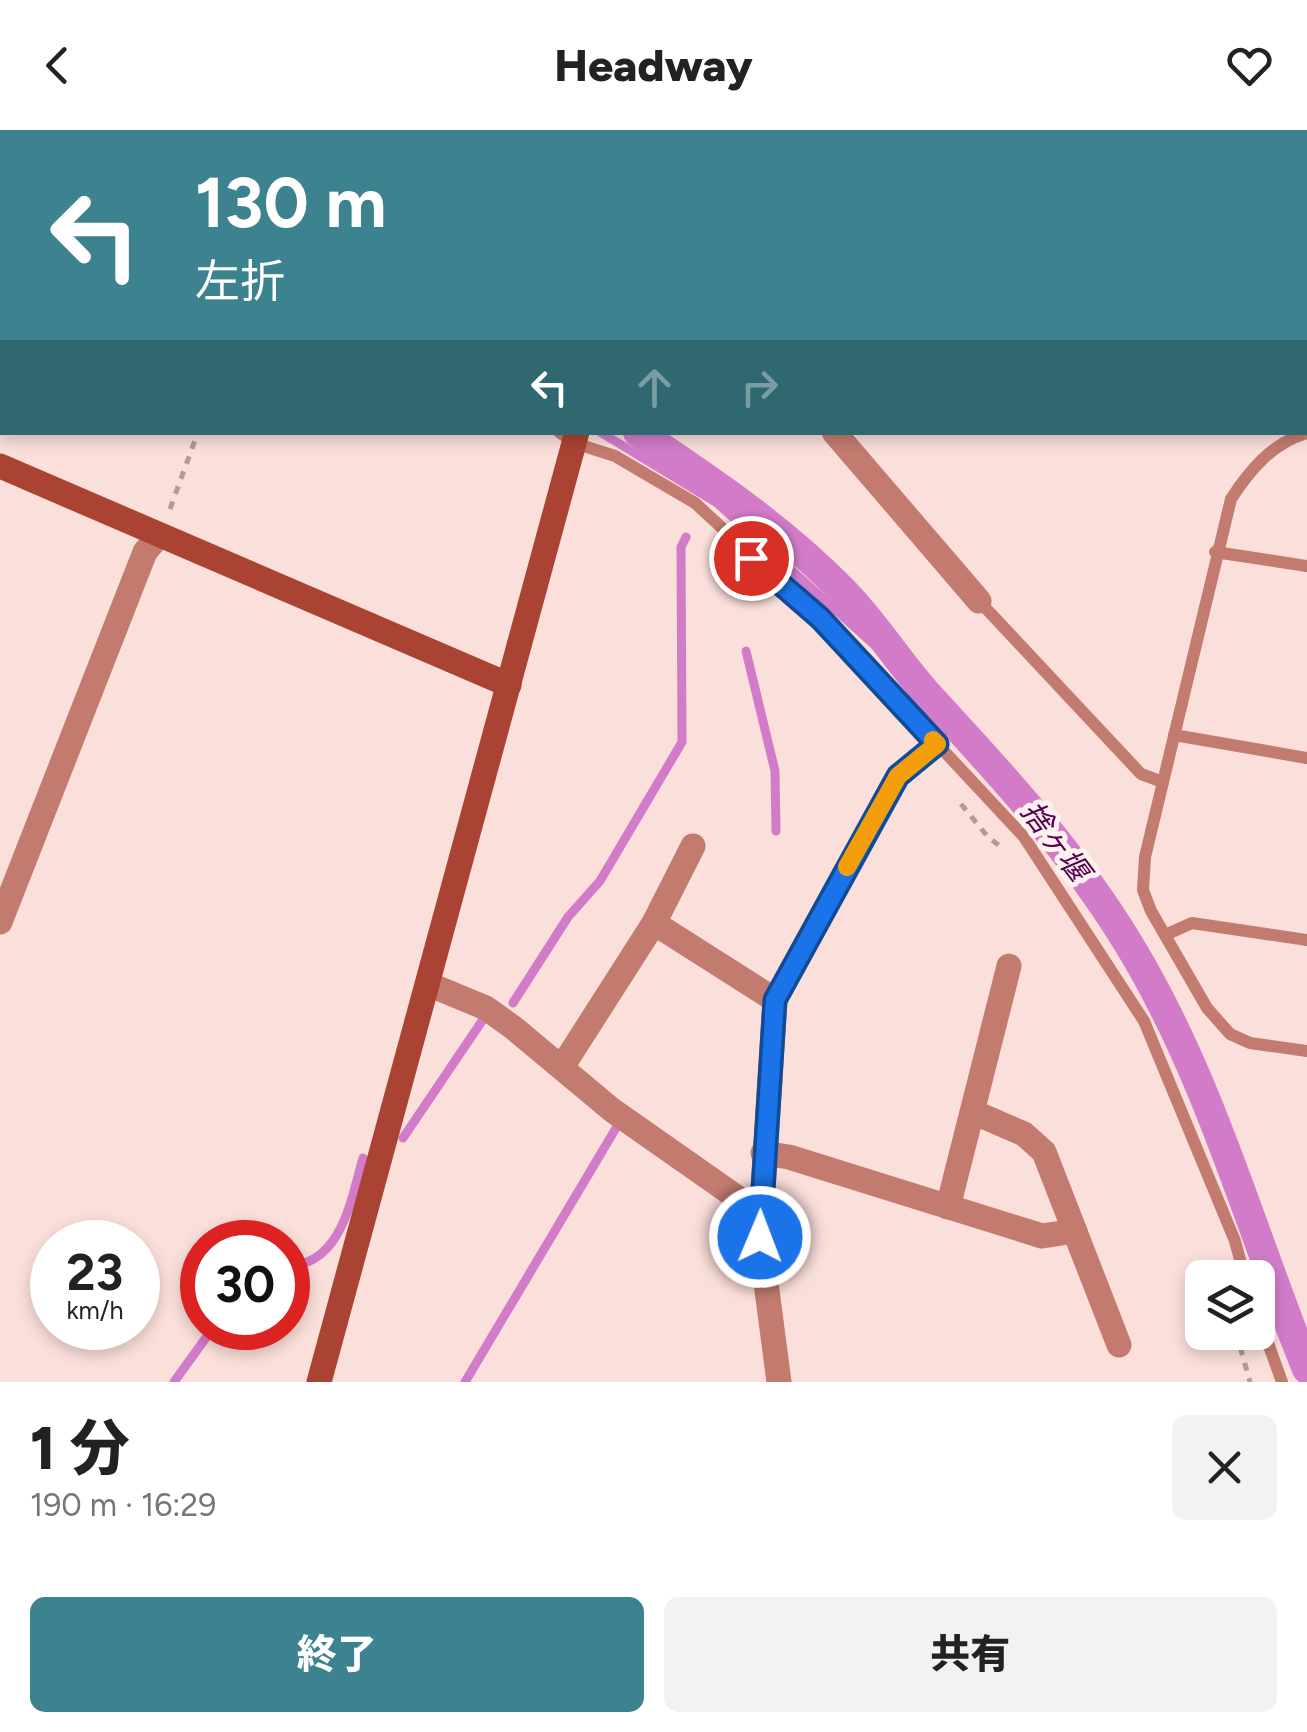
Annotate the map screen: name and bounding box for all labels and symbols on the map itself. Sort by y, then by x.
pin [709,516,794,601]
water label: 捨ヶ堰 [1014,794,1100,892]
position arrow [708,1185,812,1289]
speed limit sign: 30 [180,1220,310,1350]

